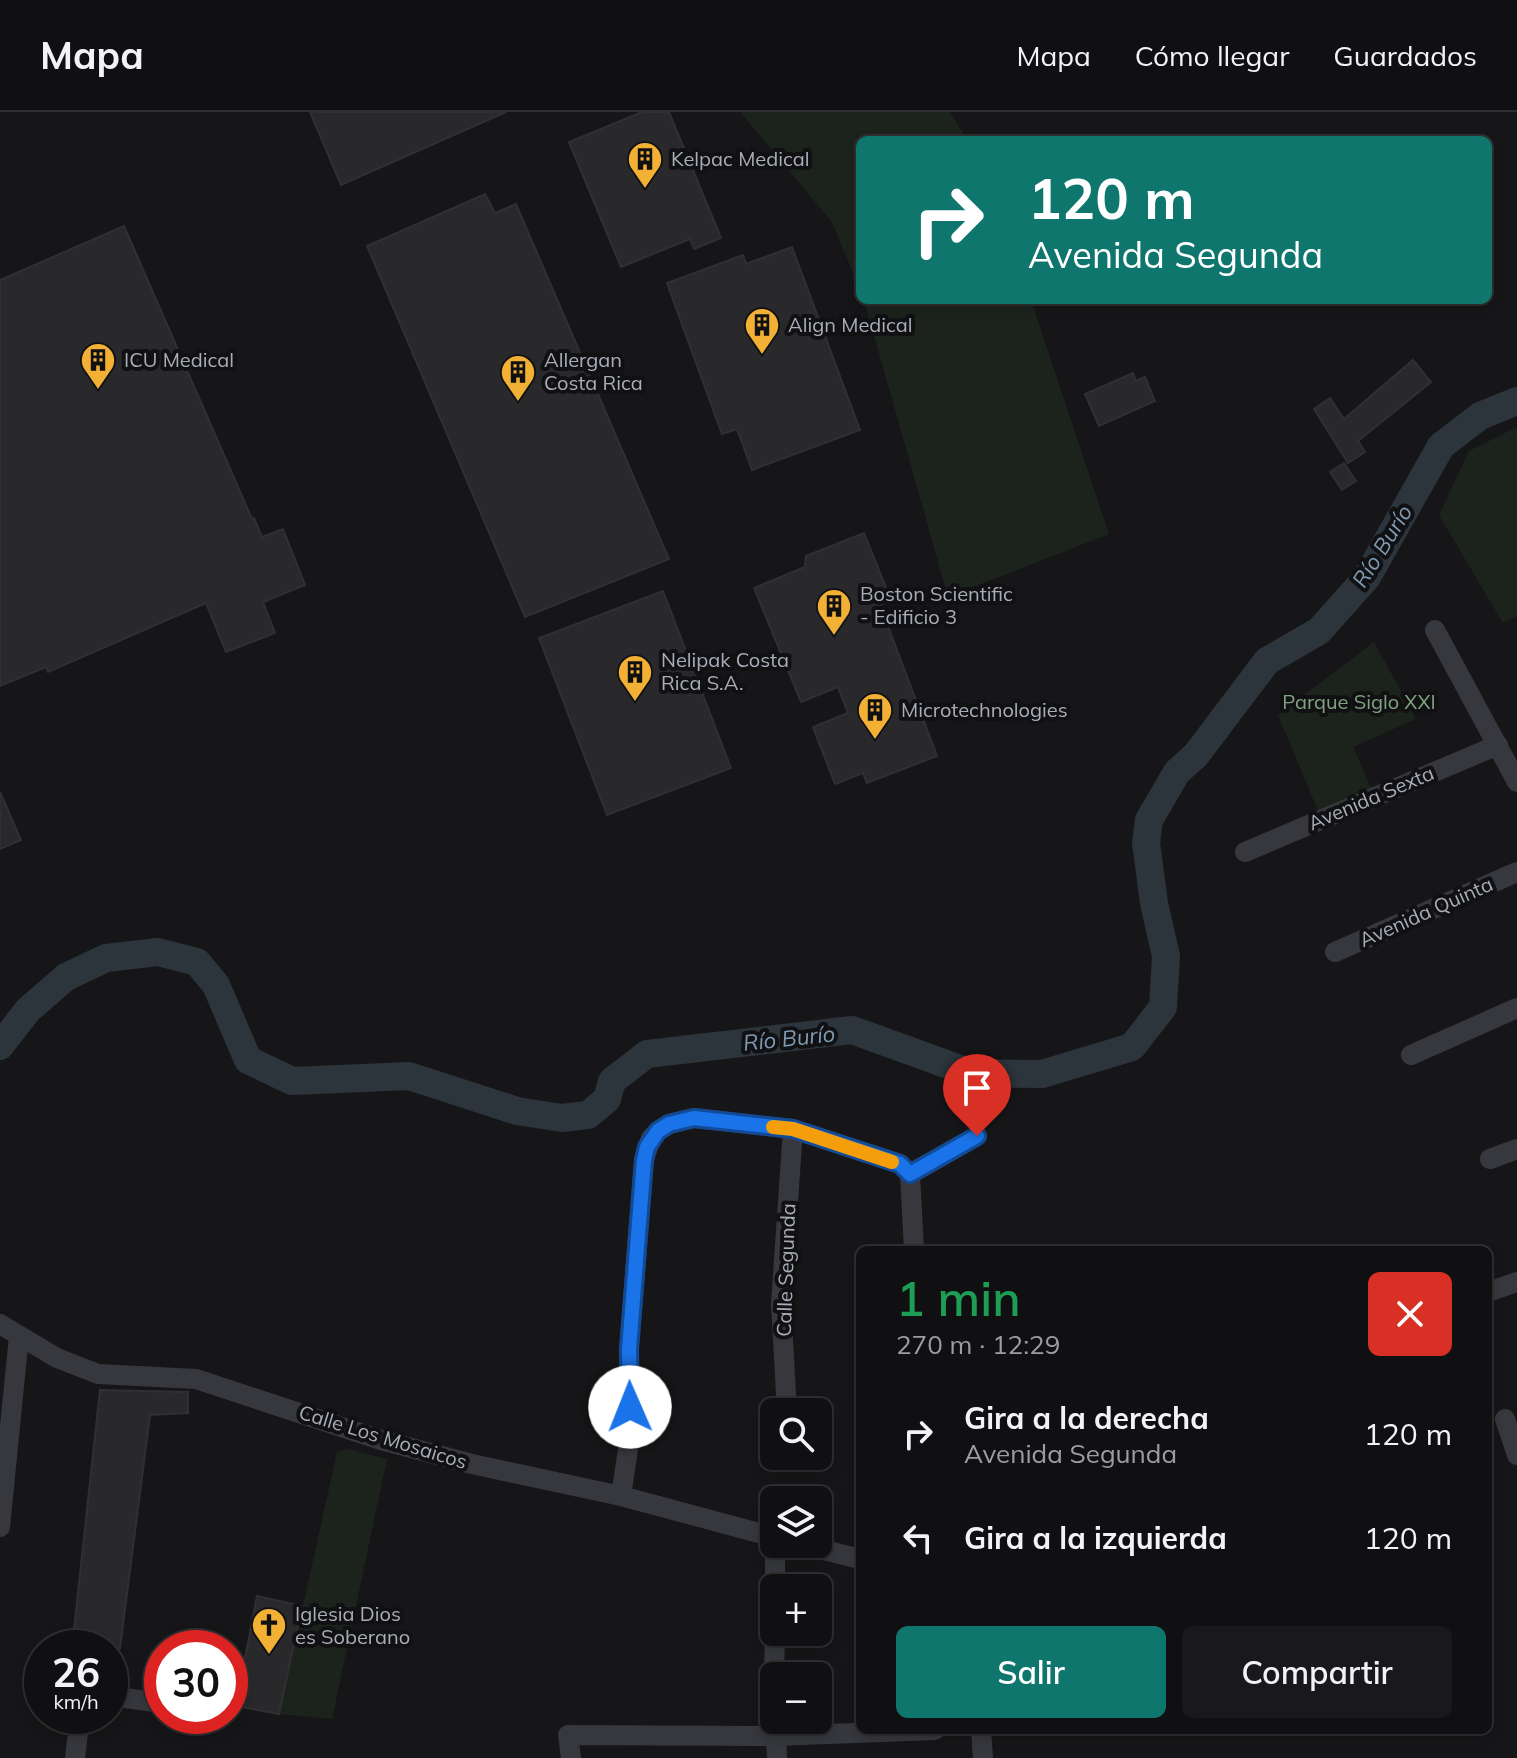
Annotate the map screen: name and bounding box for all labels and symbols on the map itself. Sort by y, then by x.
building icon: Kelpac Medical [626,140,664,190]
place label: Kelpac Medical [671,146,810,171]
building icon: Align Medical [743,306,781,356]
place label: Align Medical [788,312,913,337]
building icon: ICU Medical [79,341,117,391]
place label: ICU Medical [124,347,234,372]
place label: Allergan Costa Rica [544,347,643,395]
building icon: Allergan Costa Rica [499,353,537,403]
water label: Río Burío [1346,499,1418,593]
place label: Boston Scientific - Edificio 3 [860,581,1013,629]
building icon: Boston Scientific - Edificio 3 [815,587,853,637]
place label: Nelipak Costa Rica S.A. [661,647,789,695]
building icon: Nelipak Costa Rica S.A. [616,653,654,703]
park label: Parque Siglo XXI [1282,689,1436,714]
building icon: Microtechnologies [856,691,894,741]
place label: Microtechnologies [901,697,1068,722]
street label: Avenida Sexta [1304,760,1437,835]
street label: Avenida Quinta [1355,871,1497,952]
water label: Río Burío [742,1019,836,1057]
pin [943,1054,1011,1136]
street label: Calle Segunda [771,1203,800,1337]
position arrow [588,1365,672,1449]
street label: Calle Los Mosaicos [296,1399,470,1474]
place label: Iglesia Dios es Soberano [295,1601,410,1649]
church icon: Iglesia Dios es Soberano [250,1606,288,1656]
speed limit sign: 30 [144,1630,248,1734]

